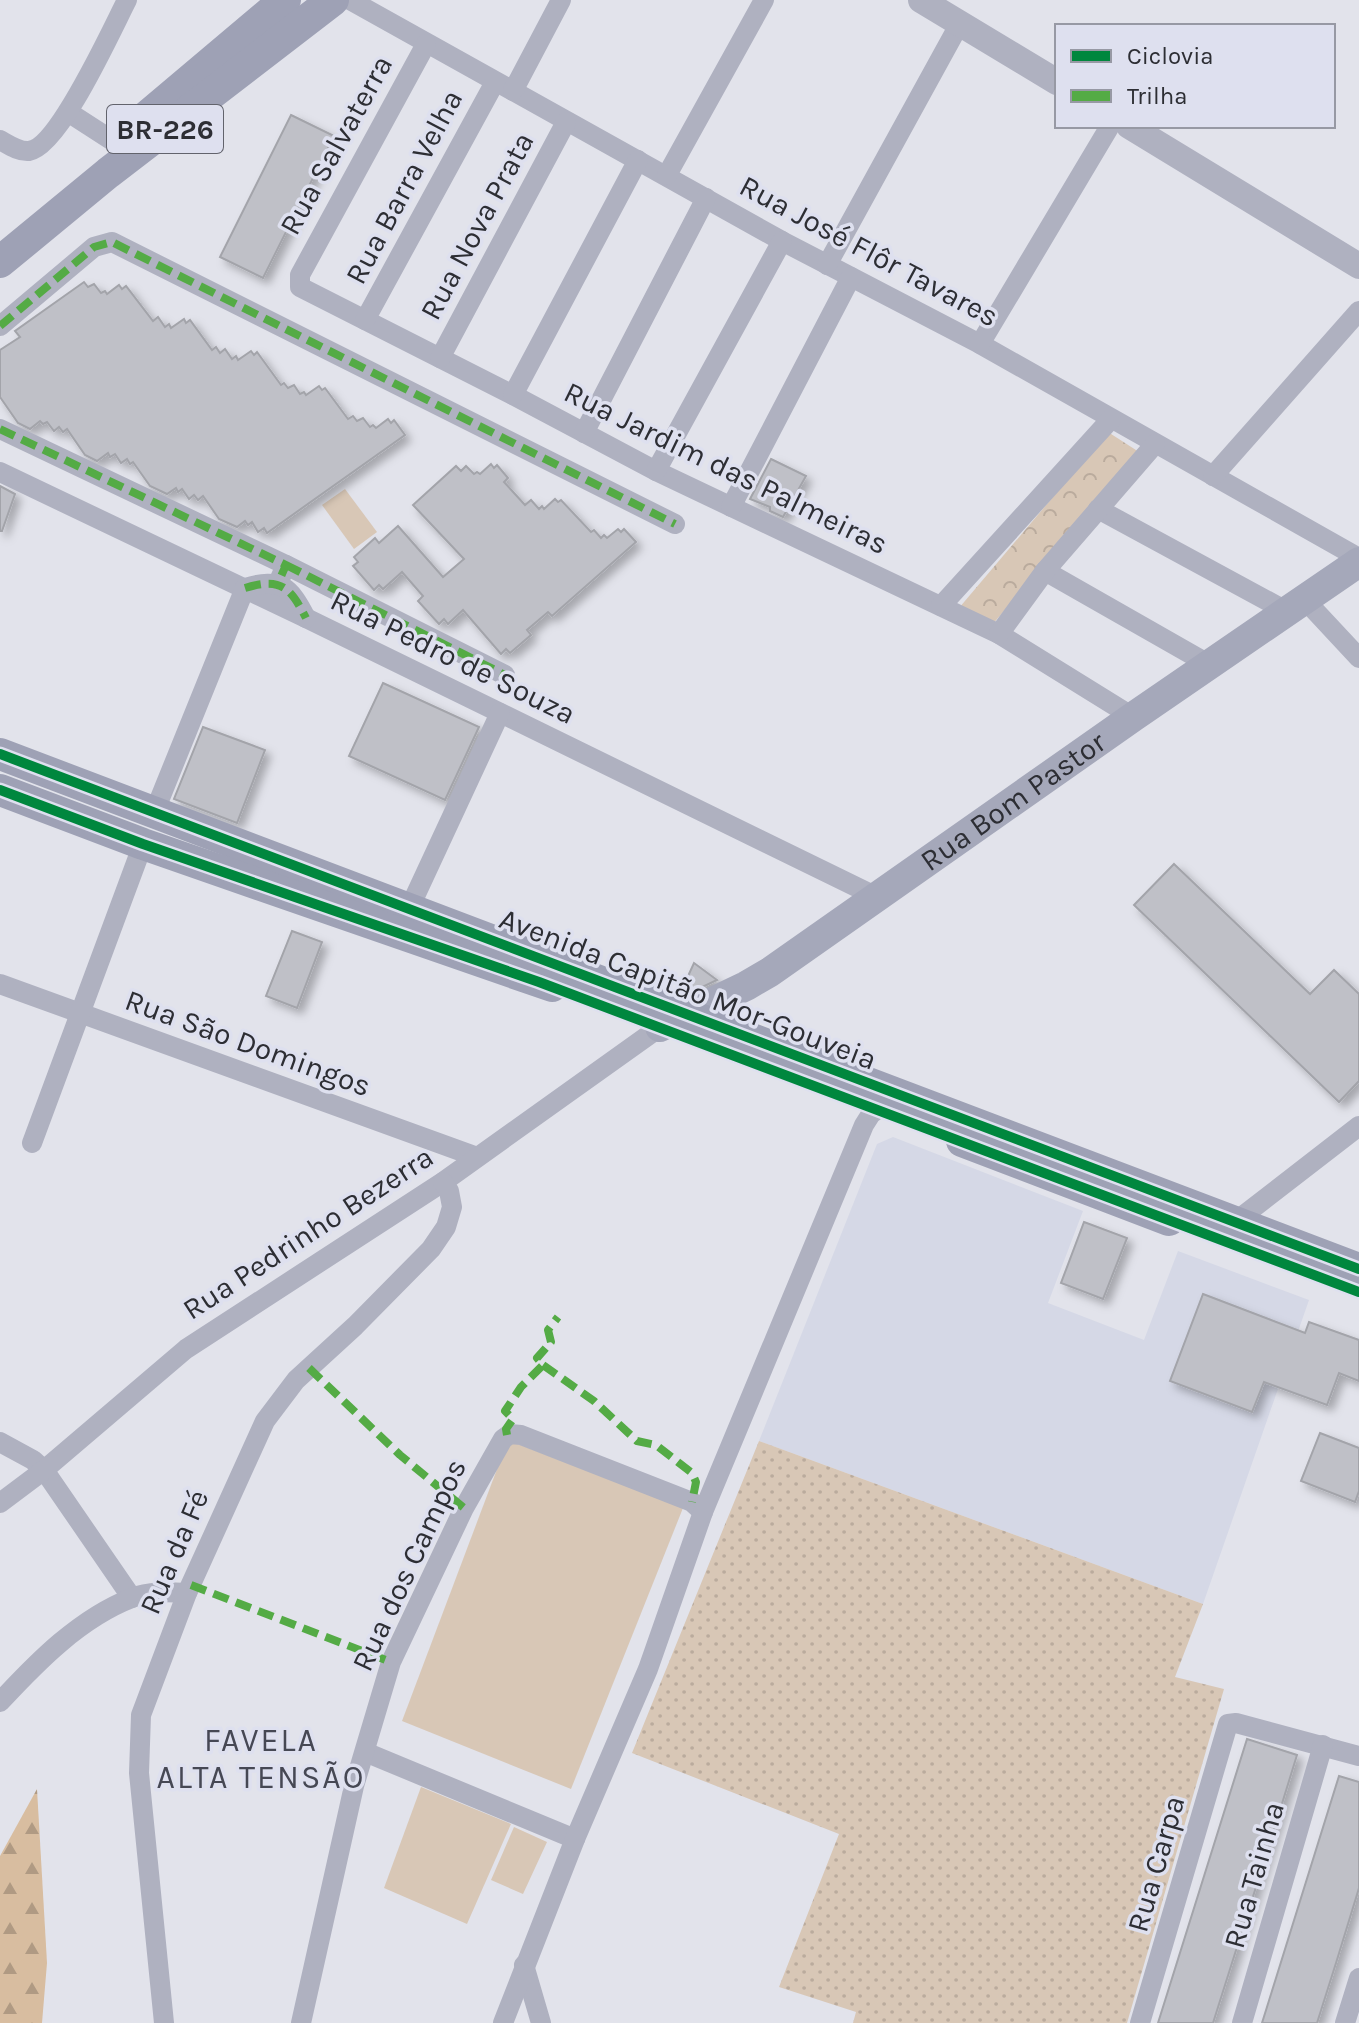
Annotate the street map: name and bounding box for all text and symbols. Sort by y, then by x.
legend [1055,24,1335,128]
text: Ciclovia [1127,42,1214,70]
street label: Rua Salvaterra [272,49,400,241]
text: Trilha [1127,82,1188,110]
street label: Rua Barra Velha [338,84,470,290]
road number: BR-226 [107,105,223,153]
street label: Rua Nova Prata [412,126,542,326]
street label: Rua José Flôr Tavares [733,168,1005,334]
street label: Rua Jardim das Palmeiras [558,374,894,562]
street label: Rua Pedro de Souza [325,582,581,732]
street label: Rua Bom Pastor [913,724,1113,879]
street label: Avenida Capitão Mor-Gouveia [494,900,882,1078]
street label: Rua São Domingos [120,982,376,1104]
street label: Rua Pedrinho Bezerra [176,1139,440,1327]
street label: Rua dos Campos [344,1453,474,1677]
street label: Rua da Fé [132,1484,216,1620]
district label: FAVELA ALTA TENSÃO [157,1722,365,1796]
street label: Rua Carpa [1119,1792,1193,1936]
street label: Rua Tainha [1216,1798,1292,1952]

